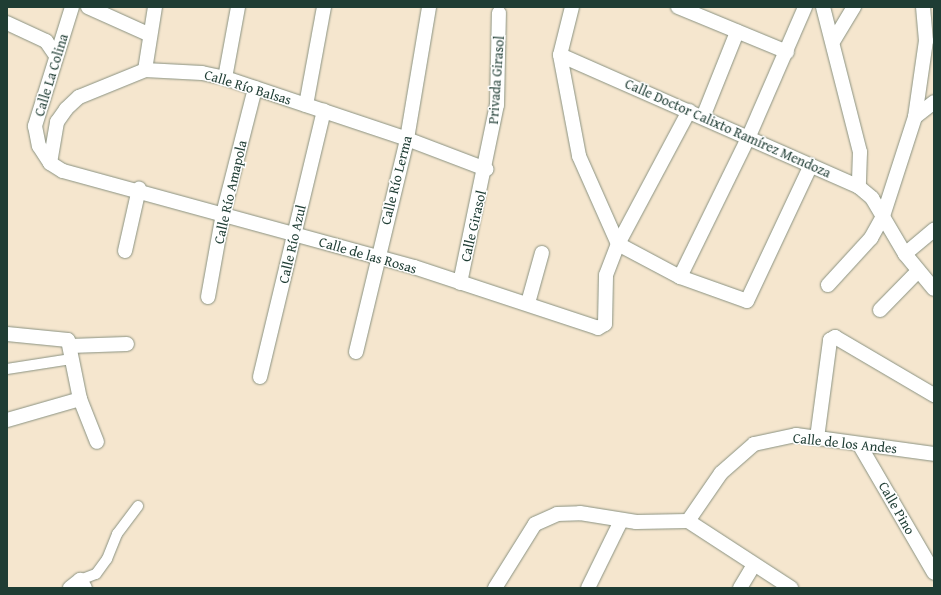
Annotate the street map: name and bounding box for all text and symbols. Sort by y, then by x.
street label: Calle La Colina [30,32,72,118]
street label: Privada Girasol [485,35,507,125]
street label: Calle Río Balsas [202,66,294,108]
street label: Calle Doctor Calixto Ramírez Mendoza [622,75,834,181]
street label: Calle Río Lerma [377,134,415,226]
street label: Calle Río Amapola [210,139,250,245]
street label: Calle Girasol [457,189,489,263]
street label: Calle Río Azul [275,203,309,285]
street label: Calle de las Rosas [317,233,419,277]
street label: Calle de los Andes [792,429,898,457]
street label: Calle Pino [875,479,919,537]

